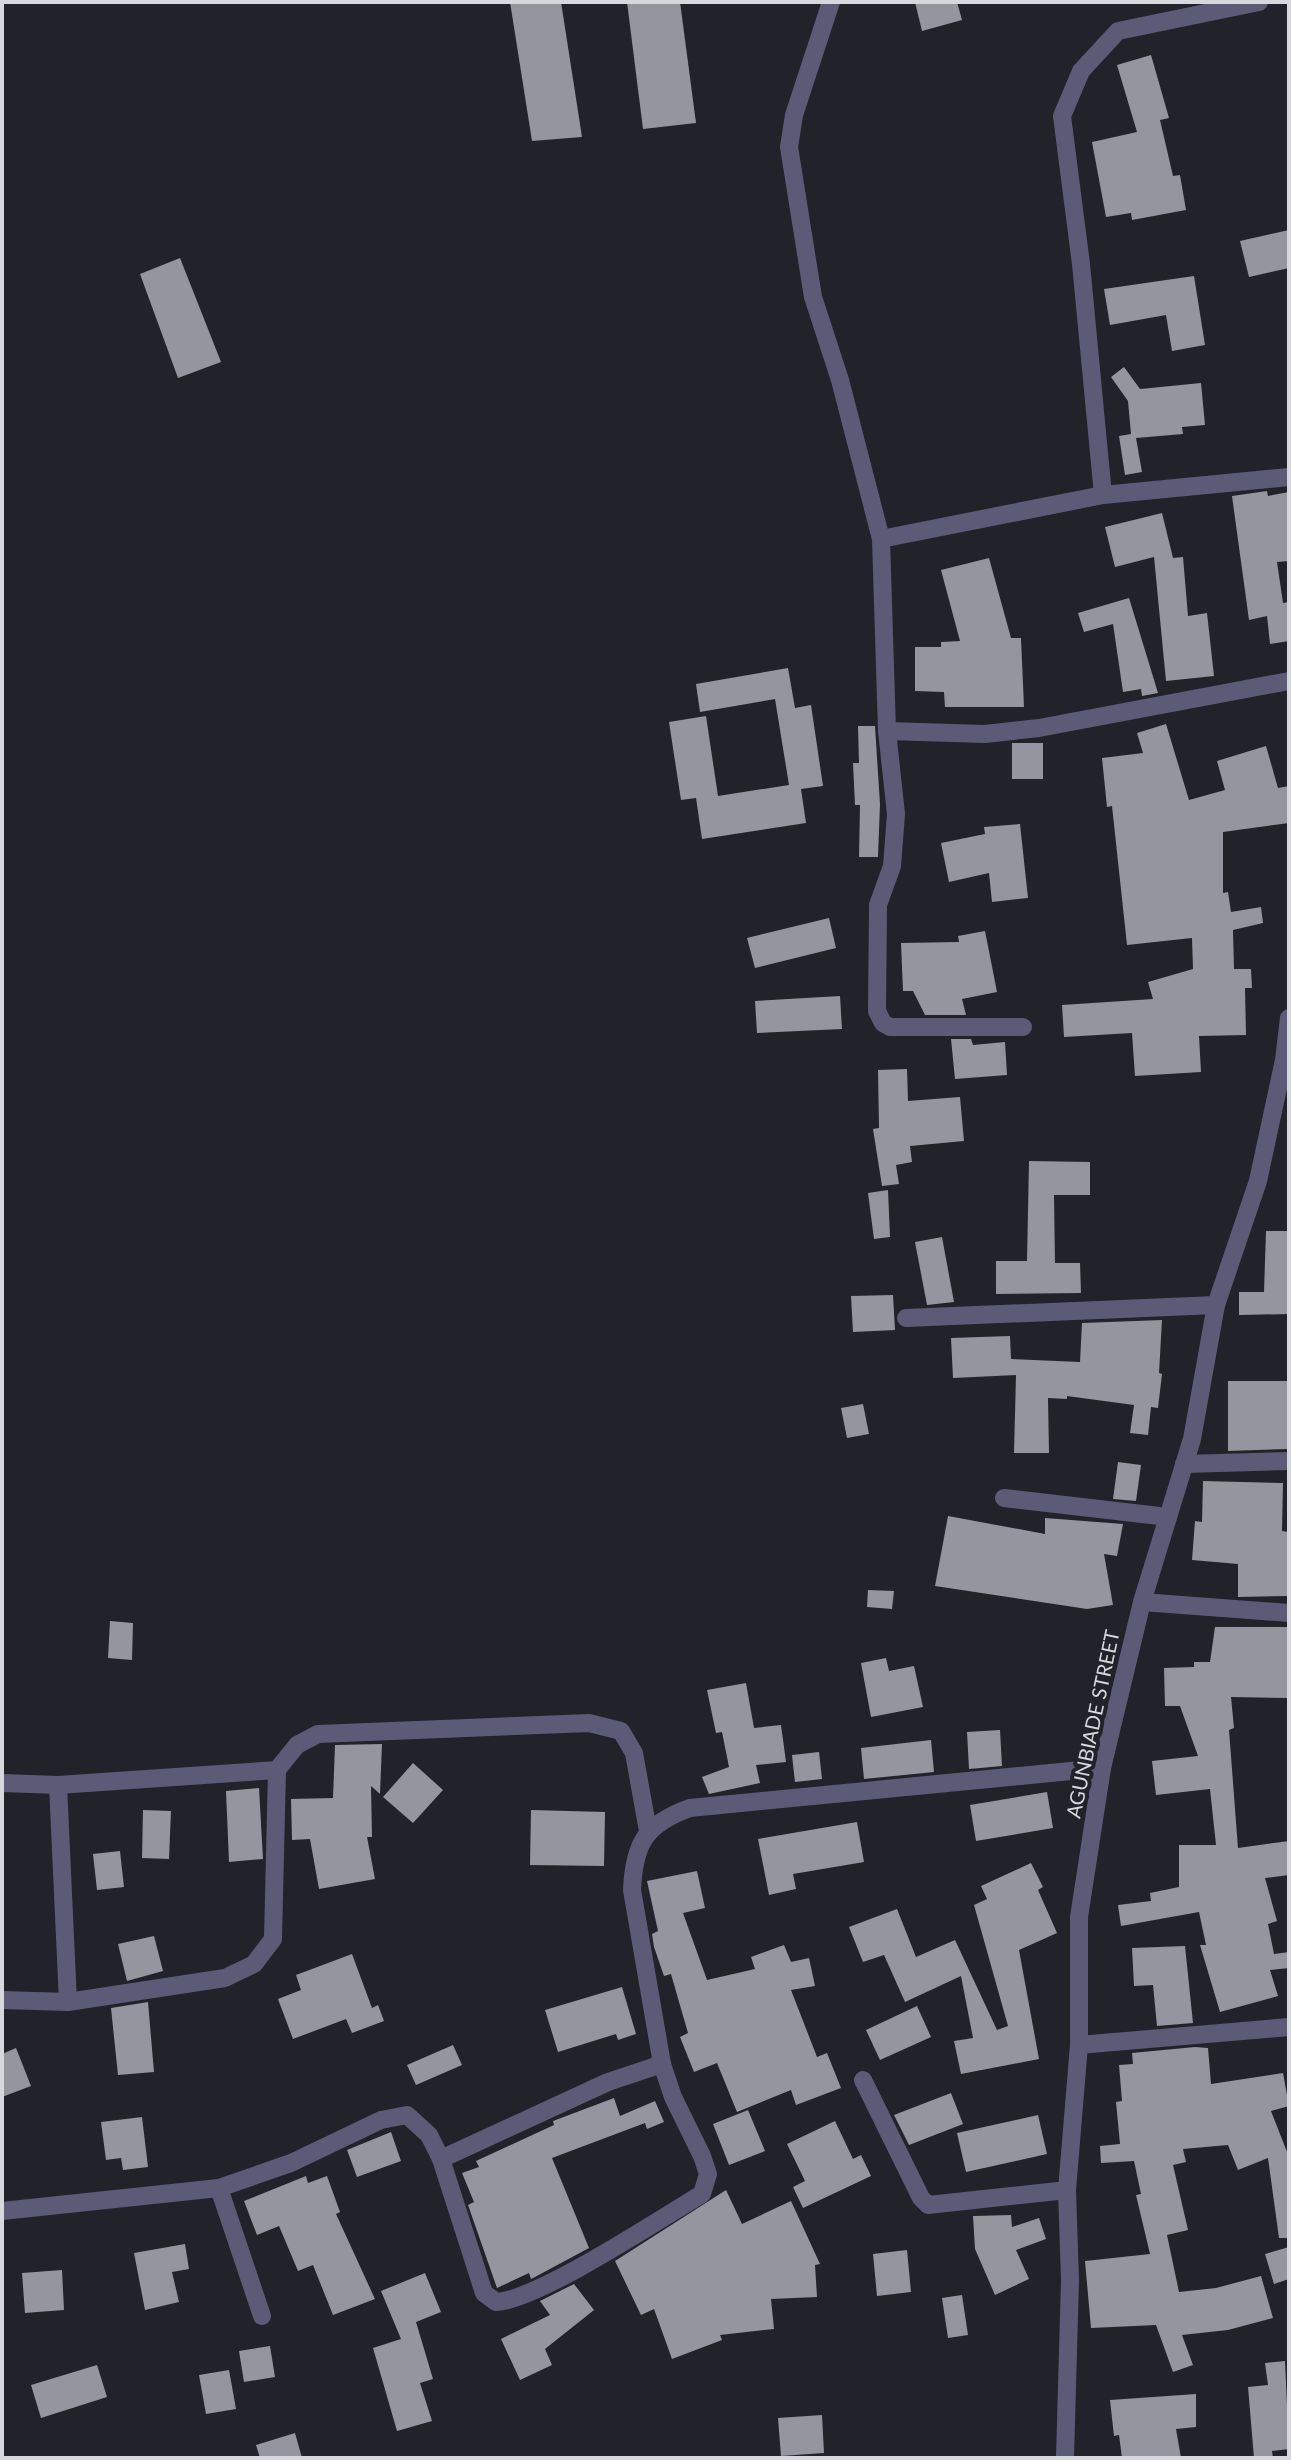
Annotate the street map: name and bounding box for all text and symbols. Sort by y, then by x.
street label: AGUNBIADE STREET [1060,1627,1124,1820]

